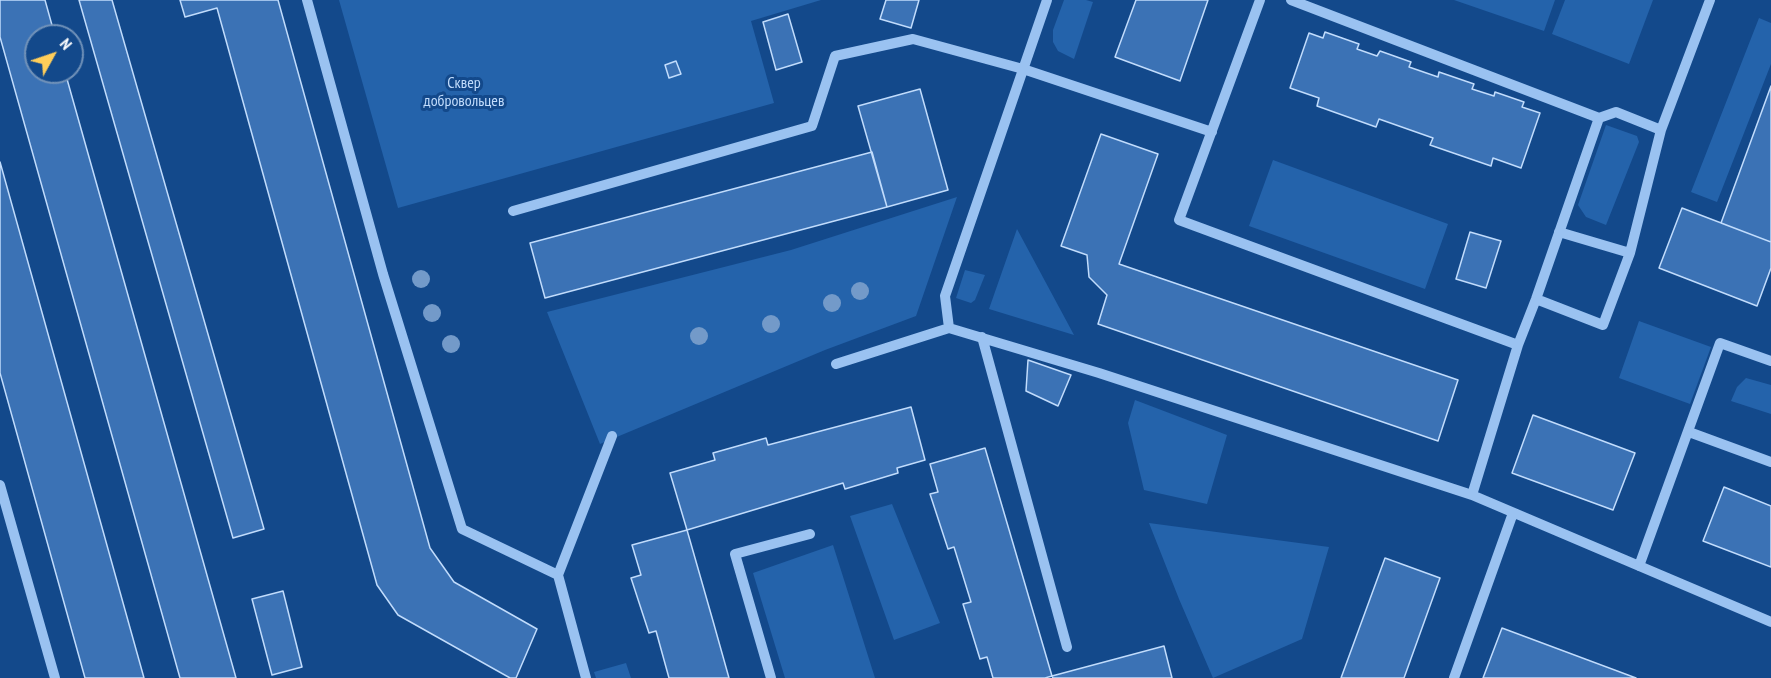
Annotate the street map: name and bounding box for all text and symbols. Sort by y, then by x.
north arrow [24,24,84,84]
text: N [56,34,77,53]
park label: Сквер добровольцев [424,73,504,111]

